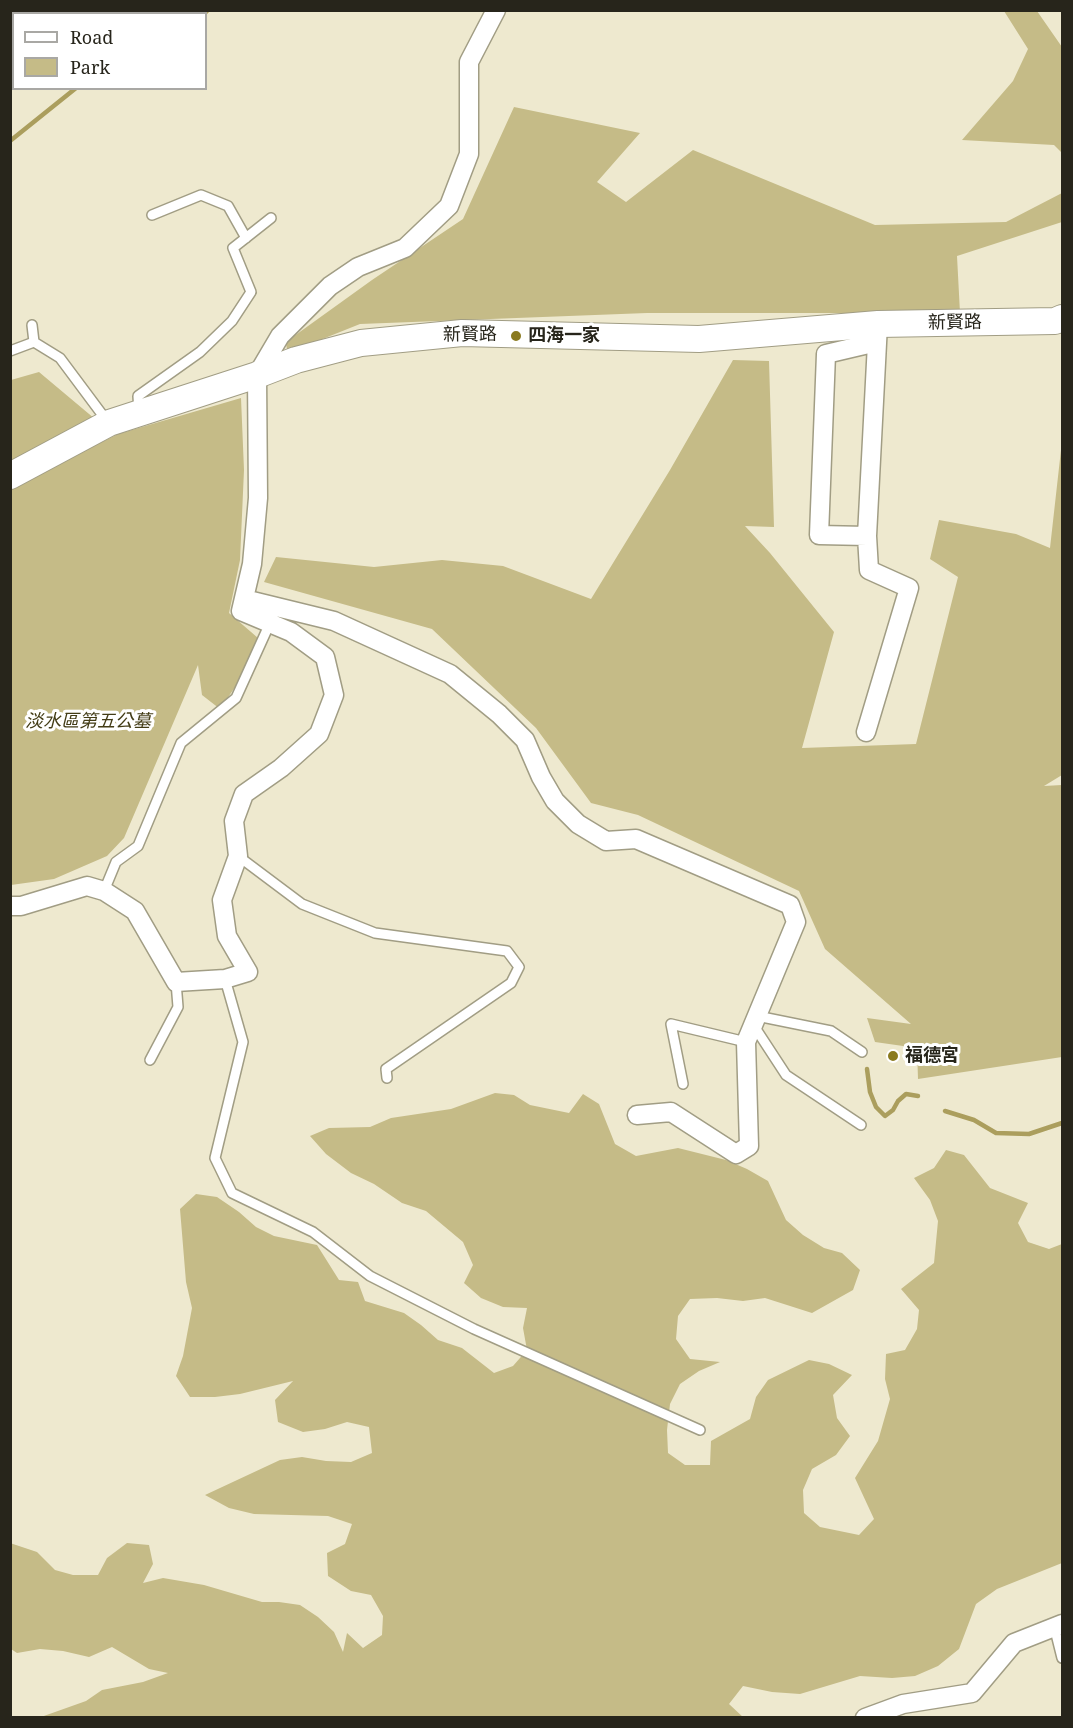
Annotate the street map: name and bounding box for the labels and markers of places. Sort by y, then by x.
place label: 四海一家 [528,325,600,347]
marker: 四海一家 [509,329,523,343]
place label: 福德宮 [905,1045,959,1067]
marker: 福德宮 [886,1049,900,1063]

